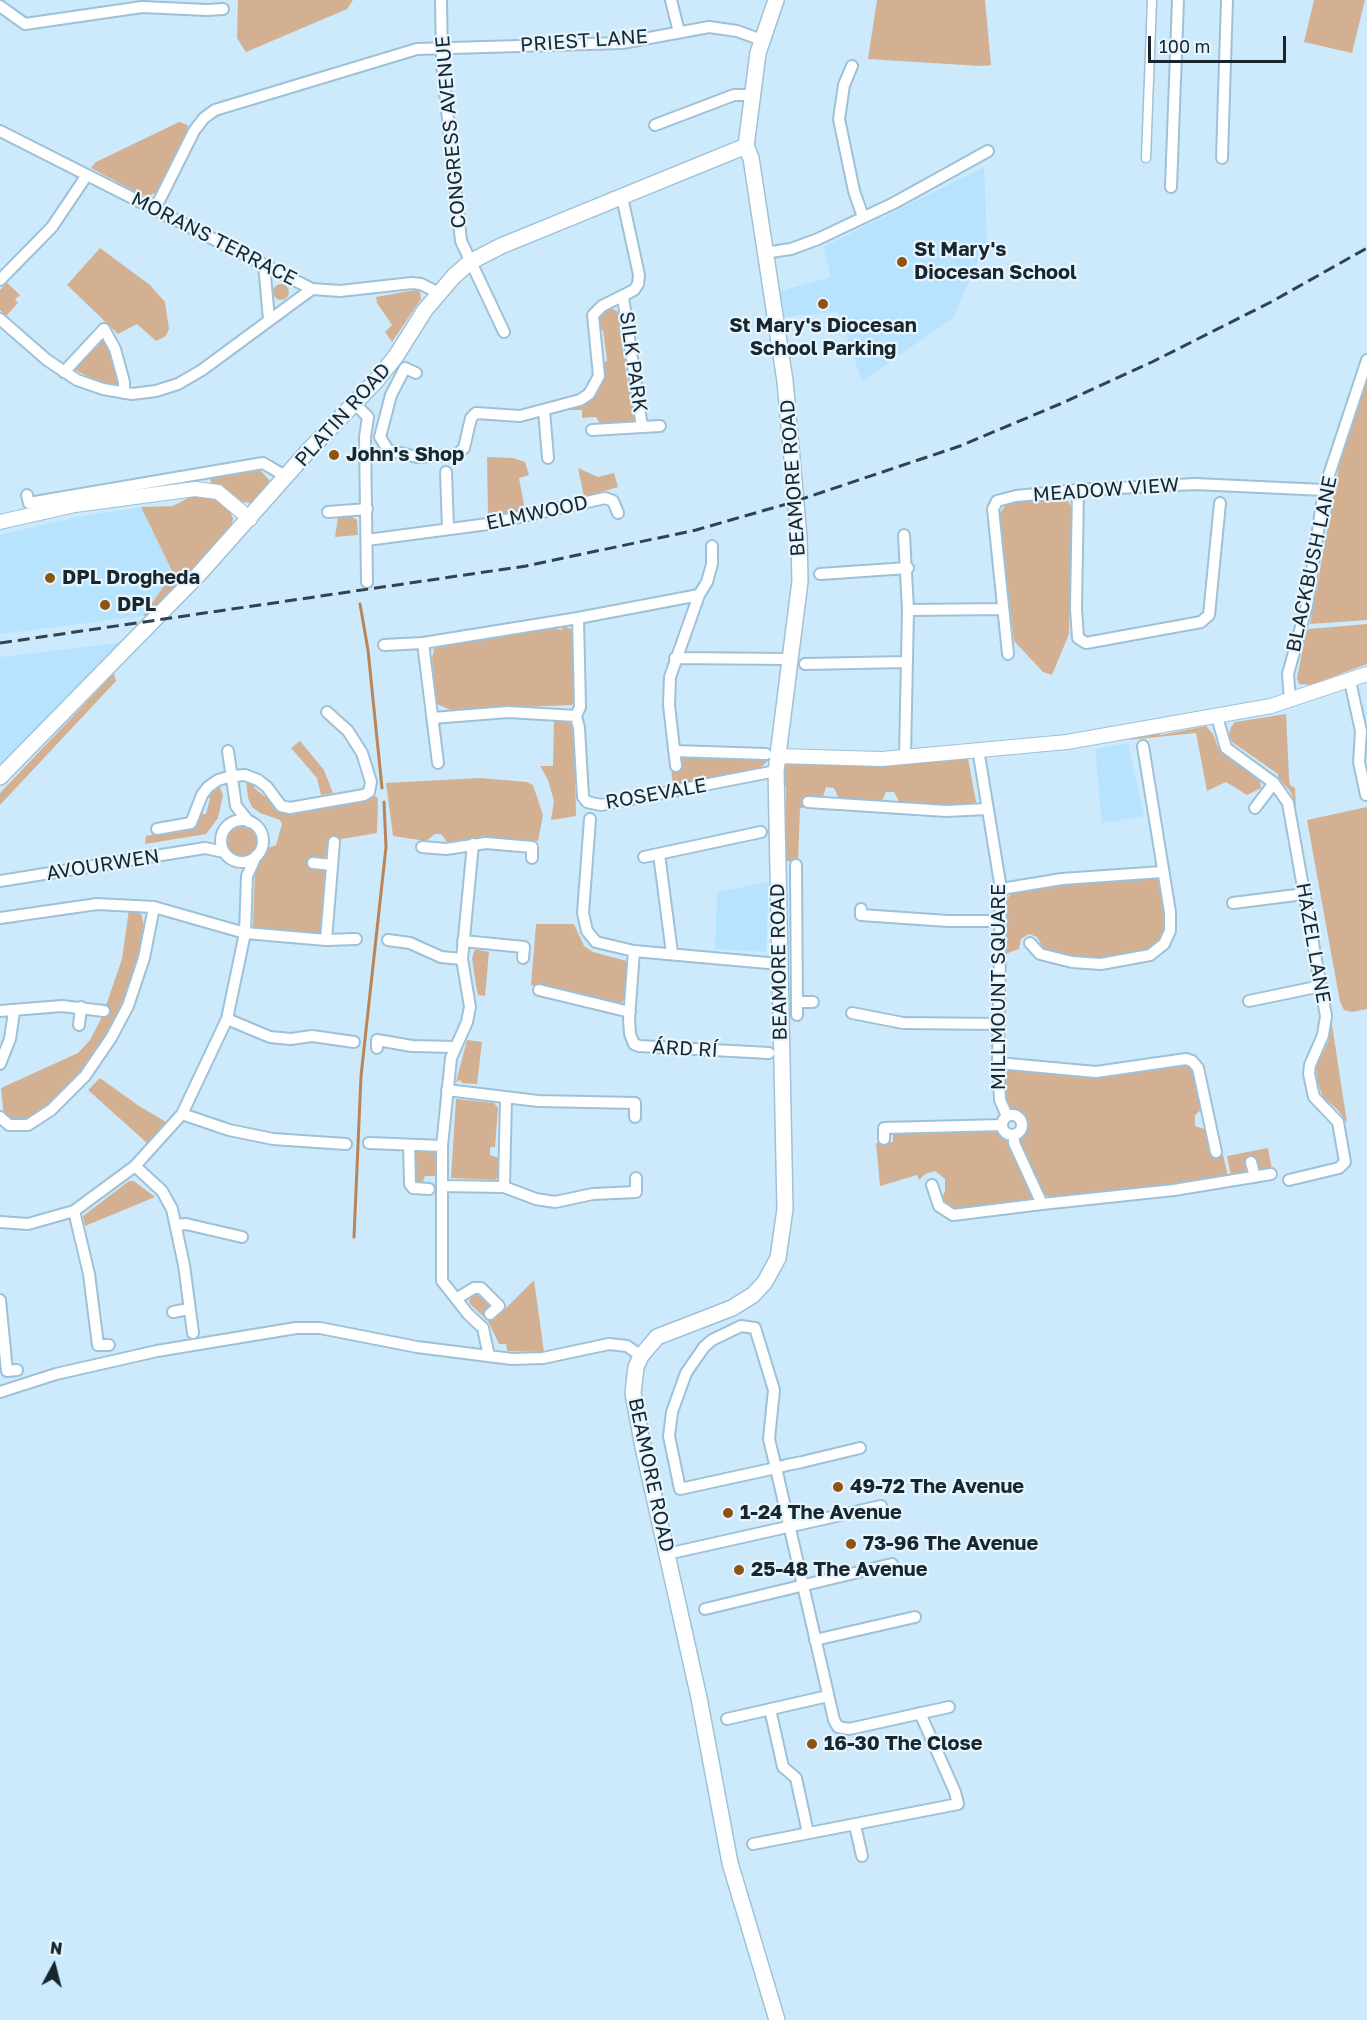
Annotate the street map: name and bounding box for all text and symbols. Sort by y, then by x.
scale bar [1151,24,1289,62]
street label: PRIEST LANE [519,25,649,57]
street label: CONGRESS AVENUE [431,35,471,229]
text: 100 m [1159,35,1210,57]
street label: MORANS TERRACE [127,187,301,291]
place label: St Mary's Diocesan School [914,238,1077,285]
marker: St Mary's Diocesan School [895,255,909,269]
marker: St Mary's Diocesan School Parking [816,297,830,311]
street label: SILK PARK [614,310,652,414]
place label: St Mary's Diocesan School Parking [729,314,917,361]
street label: PLATIN ROAD [290,358,396,472]
street label: BEAMORE ROAD [776,399,810,557]
place label: John's Shop [346,443,464,467]
marker: John's Shop [327,448,341,462]
street label: MEADOW VIEW [1032,473,1180,507]
street label: BLACKBUSH LANE [1282,474,1342,654]
street label: ELMWOOD [484,491,590,535]
place label: DPL Drogheda [62,566,200,590]
marker: DPL Drogheda [43,571,57,585]
place label: DPL [117,593,156,617]
marker: DPL [98,598,112,612]
street label: ROSEVALE [604,773,708,815]
street label: AVOURWEN [45,844,161,886]
street label: HAZEL LANE [1291,881,1335,1005]
street label: BEAMORE ROAD [766,883,792,1041]
street label: MILLMOUNT SQUARE [987,884,1011,1090]
street label: ÁRD RÍ [651,1035,719,1063]
street label: BEAMORE ROAD [623,1396,679,1554]
place label: 49-72 The Avenue [850,1475,1024,1499]
marker: 49-72 The Avenue [831,1480,845,1494]
place label: 1-24 The Avenue [740,1501,902,1525]
marker: 1-24 The Avenue [721,1506,735,1520]
place label: 73-96 The Avenue [863,1532,1038,1556]
marker: 73-96 The Avenue [844,1537,858,1551]
place label: 25-48 The Avenue [751,1558,928,1582]
marker: 25-48 The Avenue [732,1563,746,1577]
place label: 16-30 The Close [824,1732,982,1756]
marker: 16-30 The Close [805,1737,819,1751]
north arrow [24,1936,84,1996]
text: N [49,1937,63,1959]

